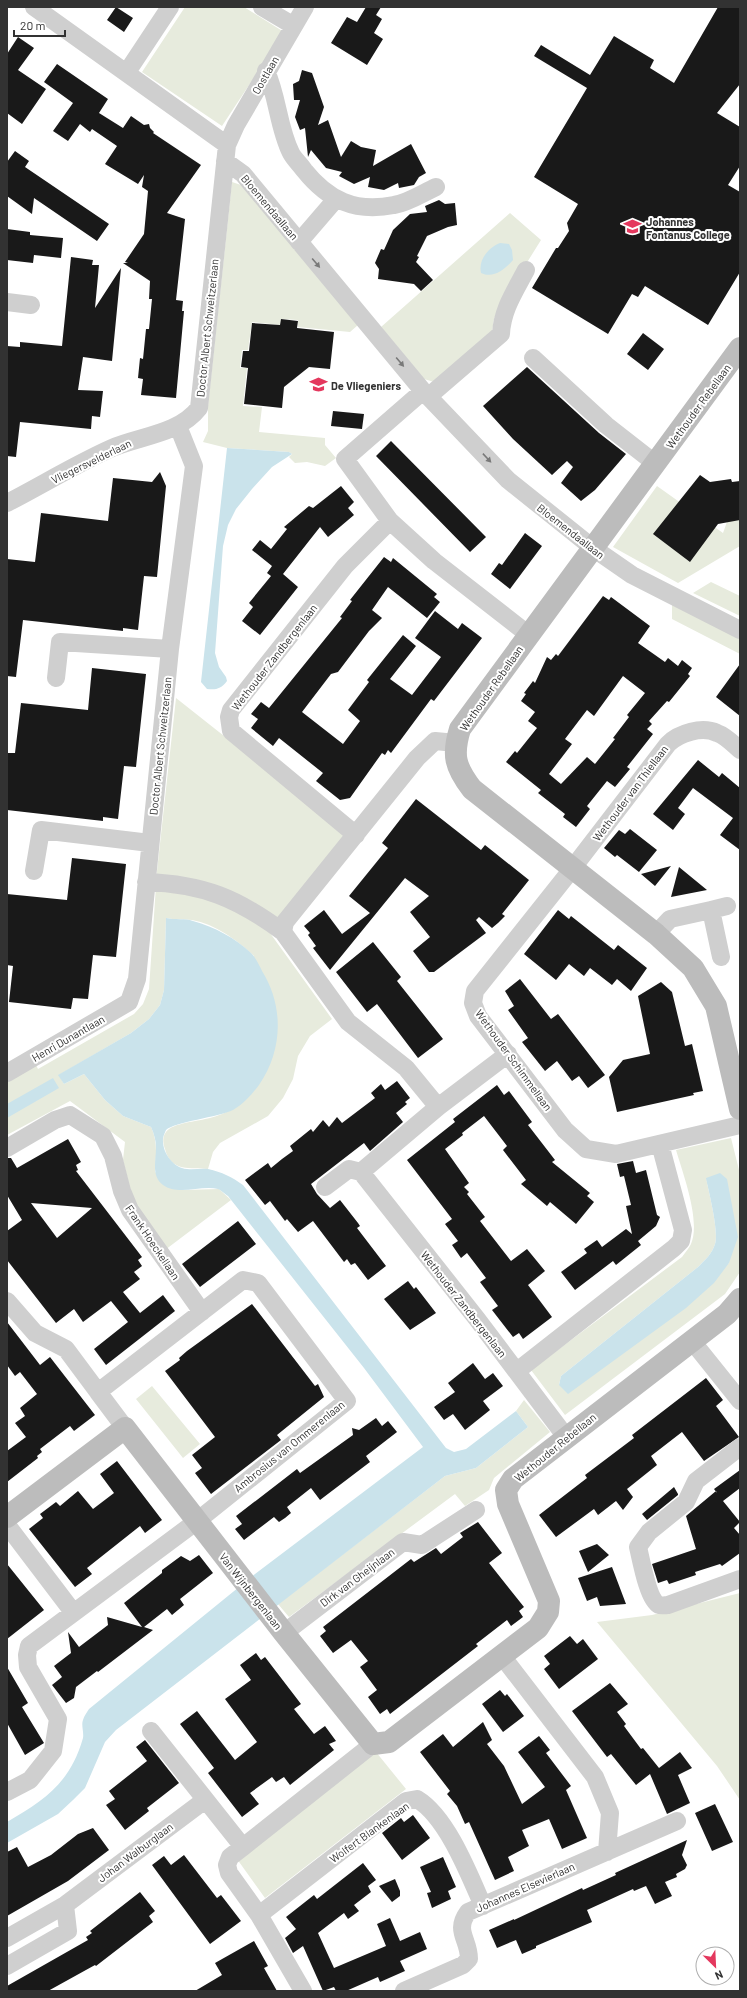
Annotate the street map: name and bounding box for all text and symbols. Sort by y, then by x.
scale bar [14,12,65,38]
text: 20 m [20,18,46,32]
street label: Oostlaan [249,54,281,96]
street label: Bloemendaallaan [239,172,301,242]
place label: Johannes Fontanus College [646,215,730,241]
school or university icon: Johannes Fontanus College [623,217,643,237]
one-way arrow [312,257,321,268]
street label: Doctor Albert Schweitzerlaan [193,258,221,398]
one-way arrow [395,357,404,368]
street label: Wethouder Rebellaan [663,361,733,451]
school or university icon: De Vliegeniers [308,375,328,395]
place label: De Vliegeniers [331,379,401,392]
street label: Vliegersvelderlaan [49,436,133,486]
one-way arrow [482,453,492,463]
street label: Bloemendaallaan [535,501,607,561]
street label: Wethouder Zandbergenlaan [228,601,320,713]
street label: Wethouder Rebellaan [457,643,525,733]
street label: Doctor Albert Schweitzerlaan [146,676,174,816]
street label: Wethouder van Thiellaan [590,742,670,844]
street label: Wethouder Schimmellaan [473,1007,555,1113]
street label: Henri Dunantlaan [29,1012,107,1064]
street label: Frank Hoeckellaan [123,1202,183,1282]
street label: Wethouder Zandbergenlaan [418,1248,510,1360]
street label: Ambrosius van Ommerenlaan [231,1397,347,1495]
street label: Wethouder Rebellaan [512,1410,599,1484]
street label: Dirk van Gheijnlaan [317,1545,397,1609]
street label: Van Wijnbergenlaan [217,1550,285,1632]
street label: Wolfert Blankenlaan [327,1799,411,1865]
street label: Johan Walburglaan [95,1819,175,1884]
street label: Johannes Elsevierlaan [474,1859,576,1915]
north arrow [695,1946,735,1986]
text: N [713,1968,725,1983]

